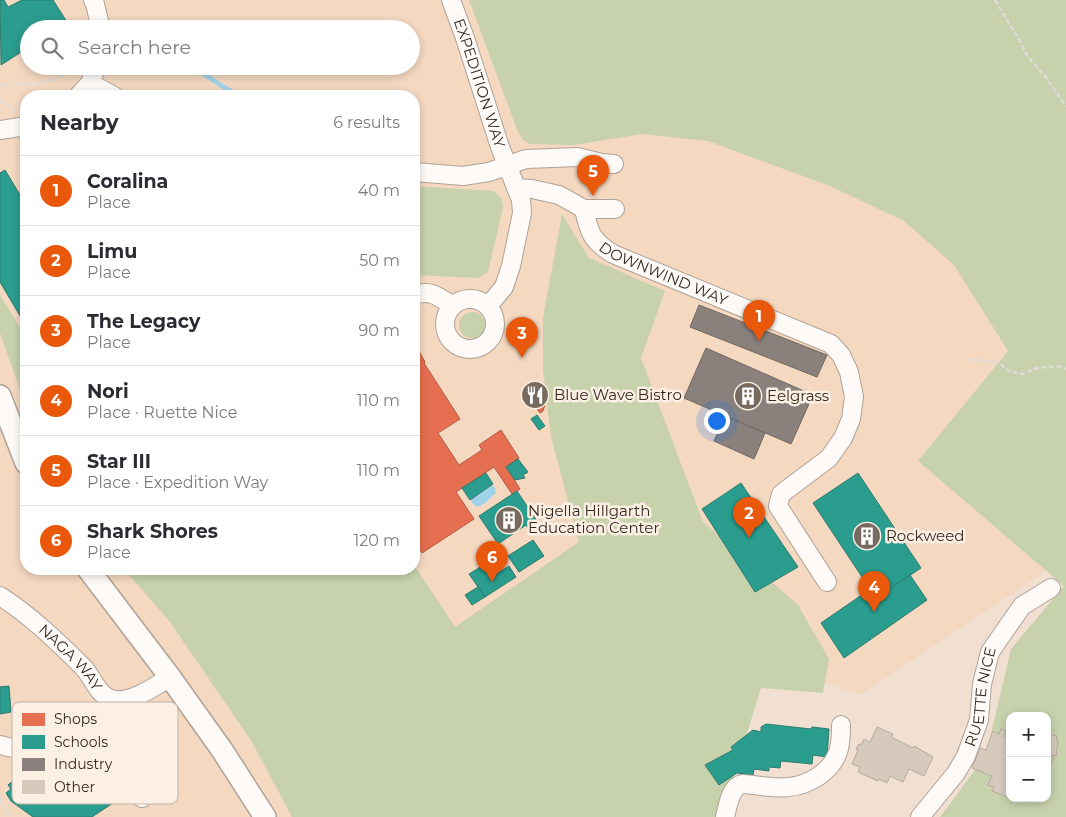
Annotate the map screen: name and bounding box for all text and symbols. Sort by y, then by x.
street label: EXPEDITION WAY [450,16,510,151]
search box [20,20,420,75]
icon: search [38,34,66,62]
text: Search here [78,36,191,59]
text: Nearby [40,110,119,135]
text: 6 results [333,113,400,132]
pin: 5 [577,155,609,196]
text: Coralina [87,170,168,193]
text: 1 [53,181,59,200]
text: 40 m [358,181,400,200]
text: Place [87,193,131,212]
street label: DOWNWIND WAY [595,237,731,310]
text: Limu [87,240,137,263]
text: 2 [51,251,61,270]
text: 50 m [359,251,400,270]
text: Place [87,263,131,282]
pin: 1 [743,300,775,341]
text: The Legacy [87,310,200,333]
pin: 3 [506,317,538,358]
text: 3 [51,321,61,340]
text: 90 m [358,321,400,340]
text: Place [87,333,131,352]
text: Nori [87,380,129,403]
restaurant icon: Blue Wave Bistro [520,380,550,410]
building icon: Eelgrass [733,381,763,411]
place label: Blue Wave Bistro [554,385,682,404]
place label: Eelgrass [767,386,829,405]
text: 4 [50,391,62,410]
text: 110 m [357,391,400,410]
text: Place · Ruette Nice [87,403,237,422]
your location [704,408,730,434]
text: Star III [87,450,151,473]
text: 5 [51,461,61,480]
text: 110 m [357,461,400,480]
text: Place · Expedition Way [87,473,268,492]
pin: 2 [733,497,765,538]
place label: Nigella Hillgarth Education Center [528,501,659,537]
building icon: Nigella Hillgarth Education Center [494,505,524,535]
text: Shark Shores [87,520,218,543]
building icon: Rockweed [852,521,882,551]
place label: Rockweed [886,526,964,545]
text: 6 [51,531,61,550]
text: 120 m [353,531,400,550]
pin: 6 [476,541,508,582]
text: Place [87,543,131,562]
pin: 4 [858,571,890,612]
street label: NAGA WAY [35,620,107,695]
street label: RUETTE NICE [960,645,1000,749]
legend [12,702,178,804]
text: Shops [54,710,97,728]
map controls [1006,712,1051,802]
button: + [1006,712,1051,757]
text: Schools [54,733,108,751]
text: Industry [54,755,113,773]
button: − [1006,757,1051,802]
text: Other [54,778,95,796]

